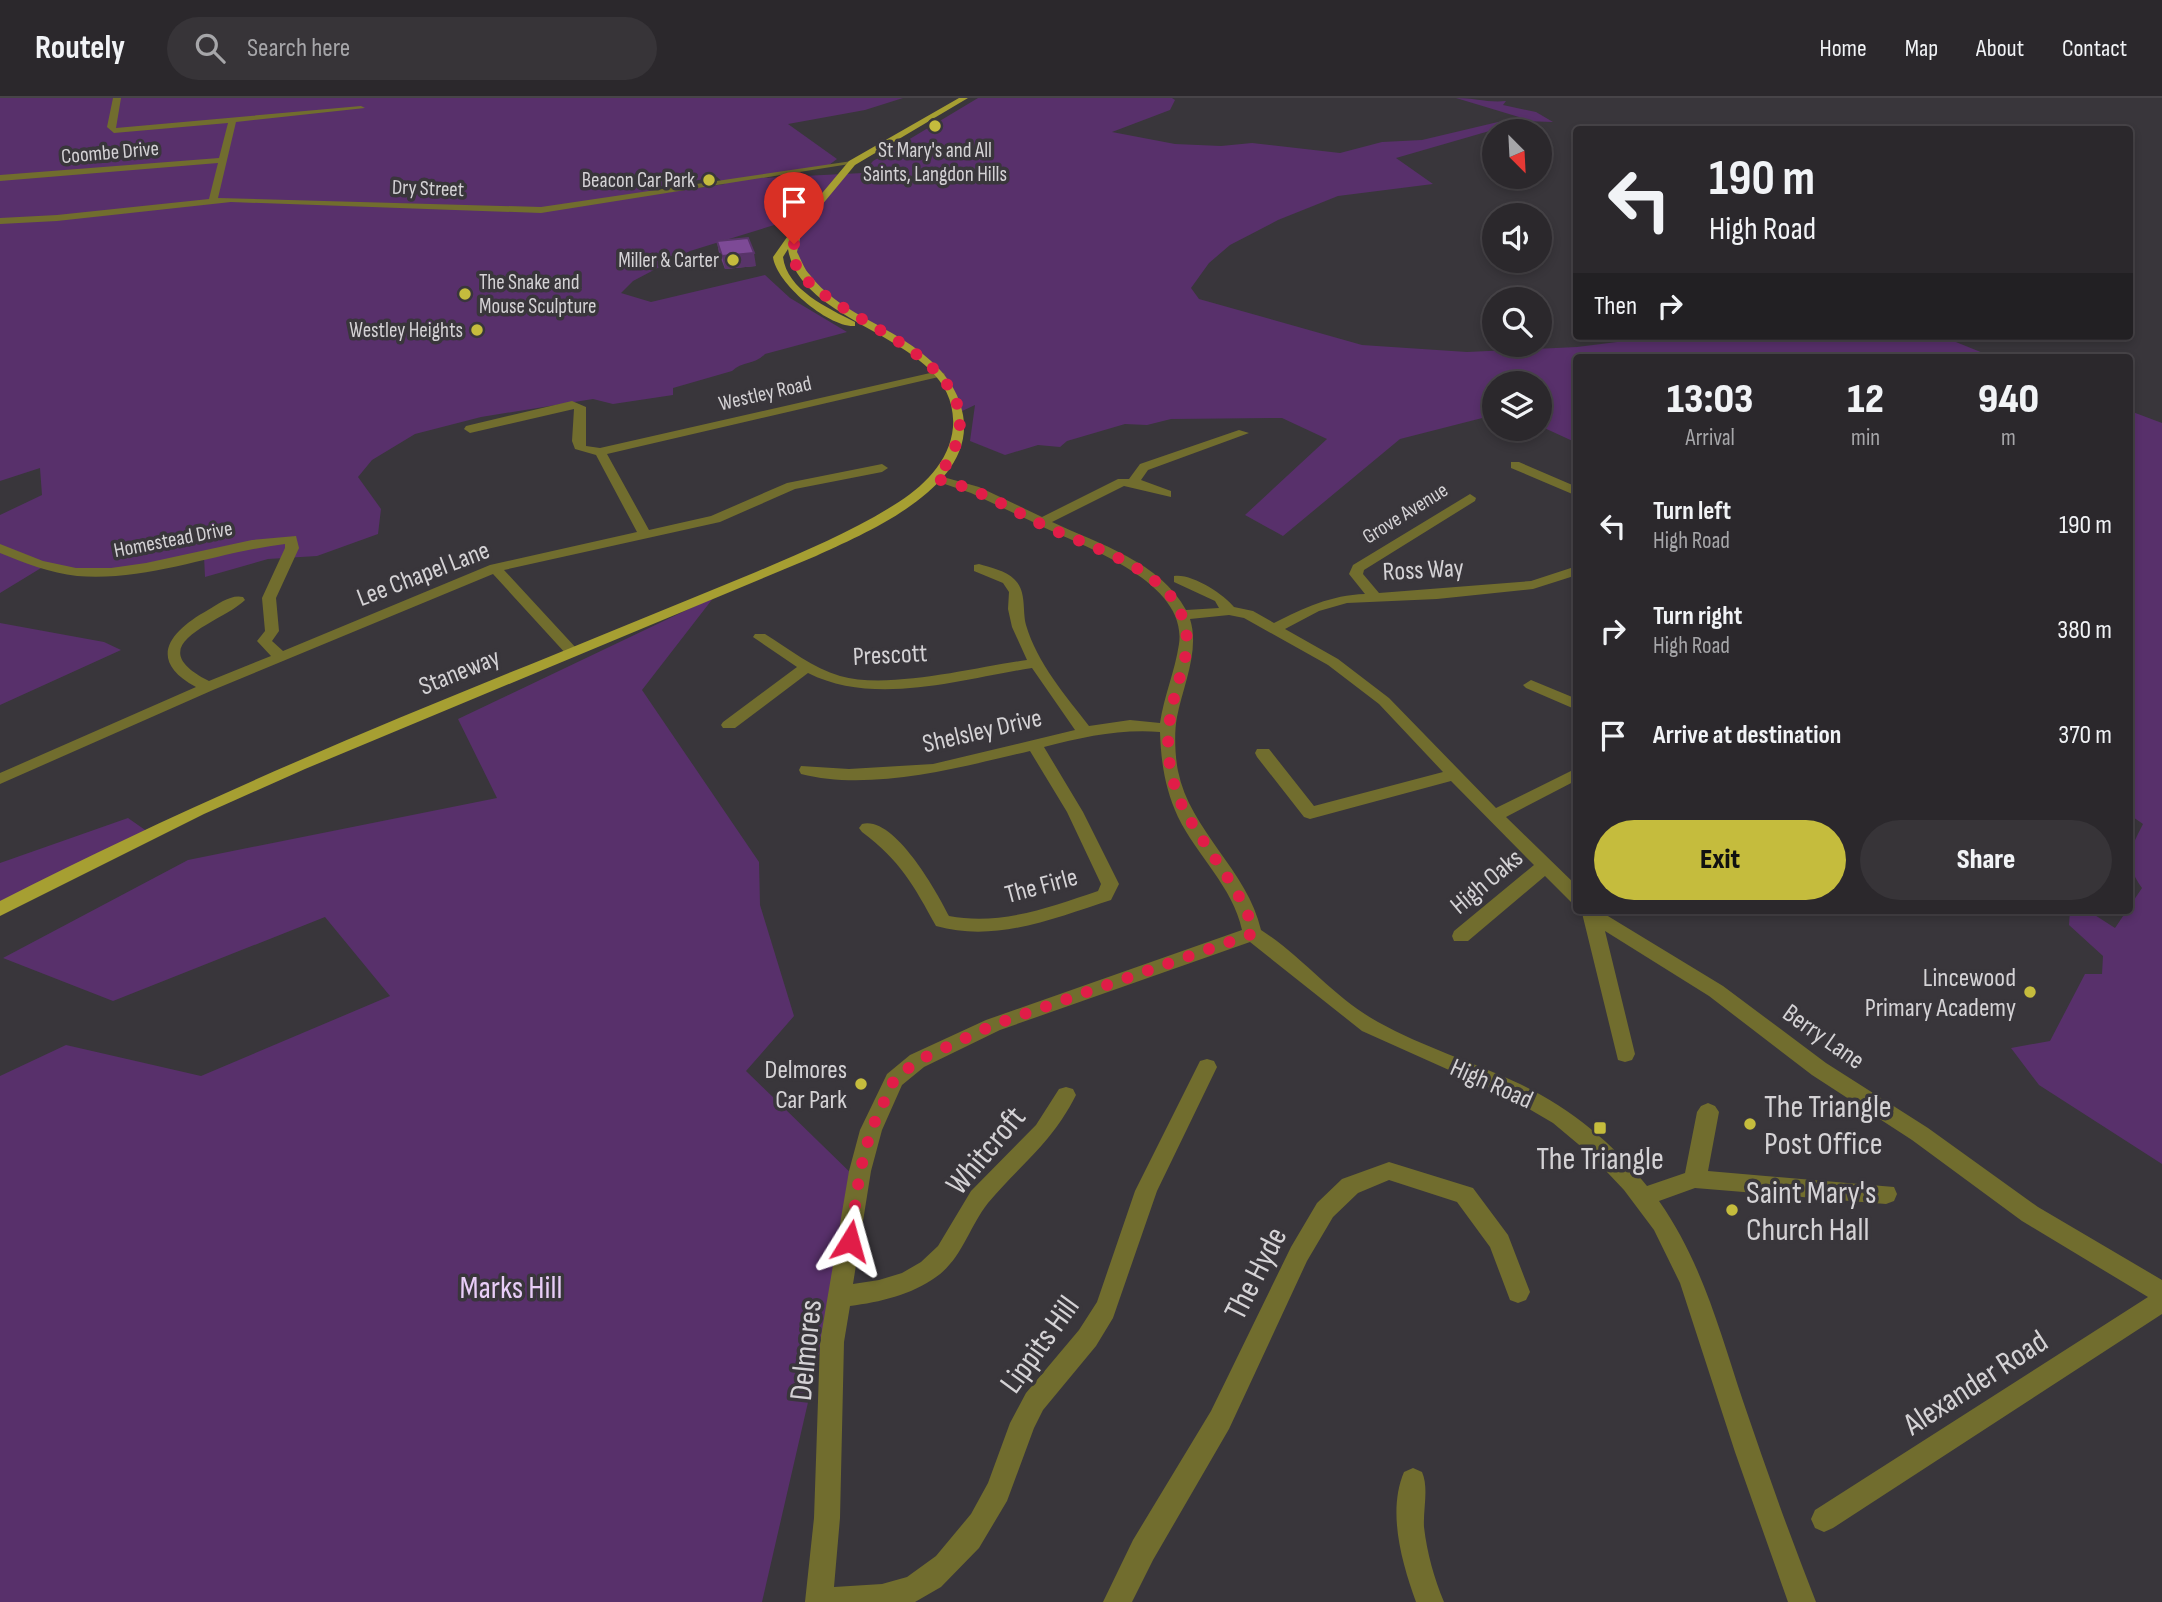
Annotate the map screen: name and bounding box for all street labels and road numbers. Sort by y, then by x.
street label: Coombe Drive [60,136,160,169]
street label: Dry Street [391,175,465,202]
street label: Westley Road [716,371,814,416]
street label: Grove Avenue [1358,477,1453,549]
street label: Homestead Drive [112,516,235,563]
street label: Lee Chapel Lane [353,535,494,614]
street label: Ross Way [1382,553,1464,588]
street label: Prescott [852,638,928,673]
street label: Staneway [415,642,505,703]
street label: Shelsley Drive [920,703,1045,760]
street label: High Oaks [1444,843,1530,921]
street label: The Firle [1002,862,1081,911]
street label: Berry Lane [1776,998,1870,1076]
street label: High Road [1445,1053,1537,1116]
street label: Whitcroft [938,1099,1034,1203]
street label: The Hyde [1217,1221,1296,1327]
street label: Lippits Hill [992,1289,1088,1401]
street label: Delmores [782,1298,831,1403]
street label: Alexander Road [1896,1322,2055,1445]

